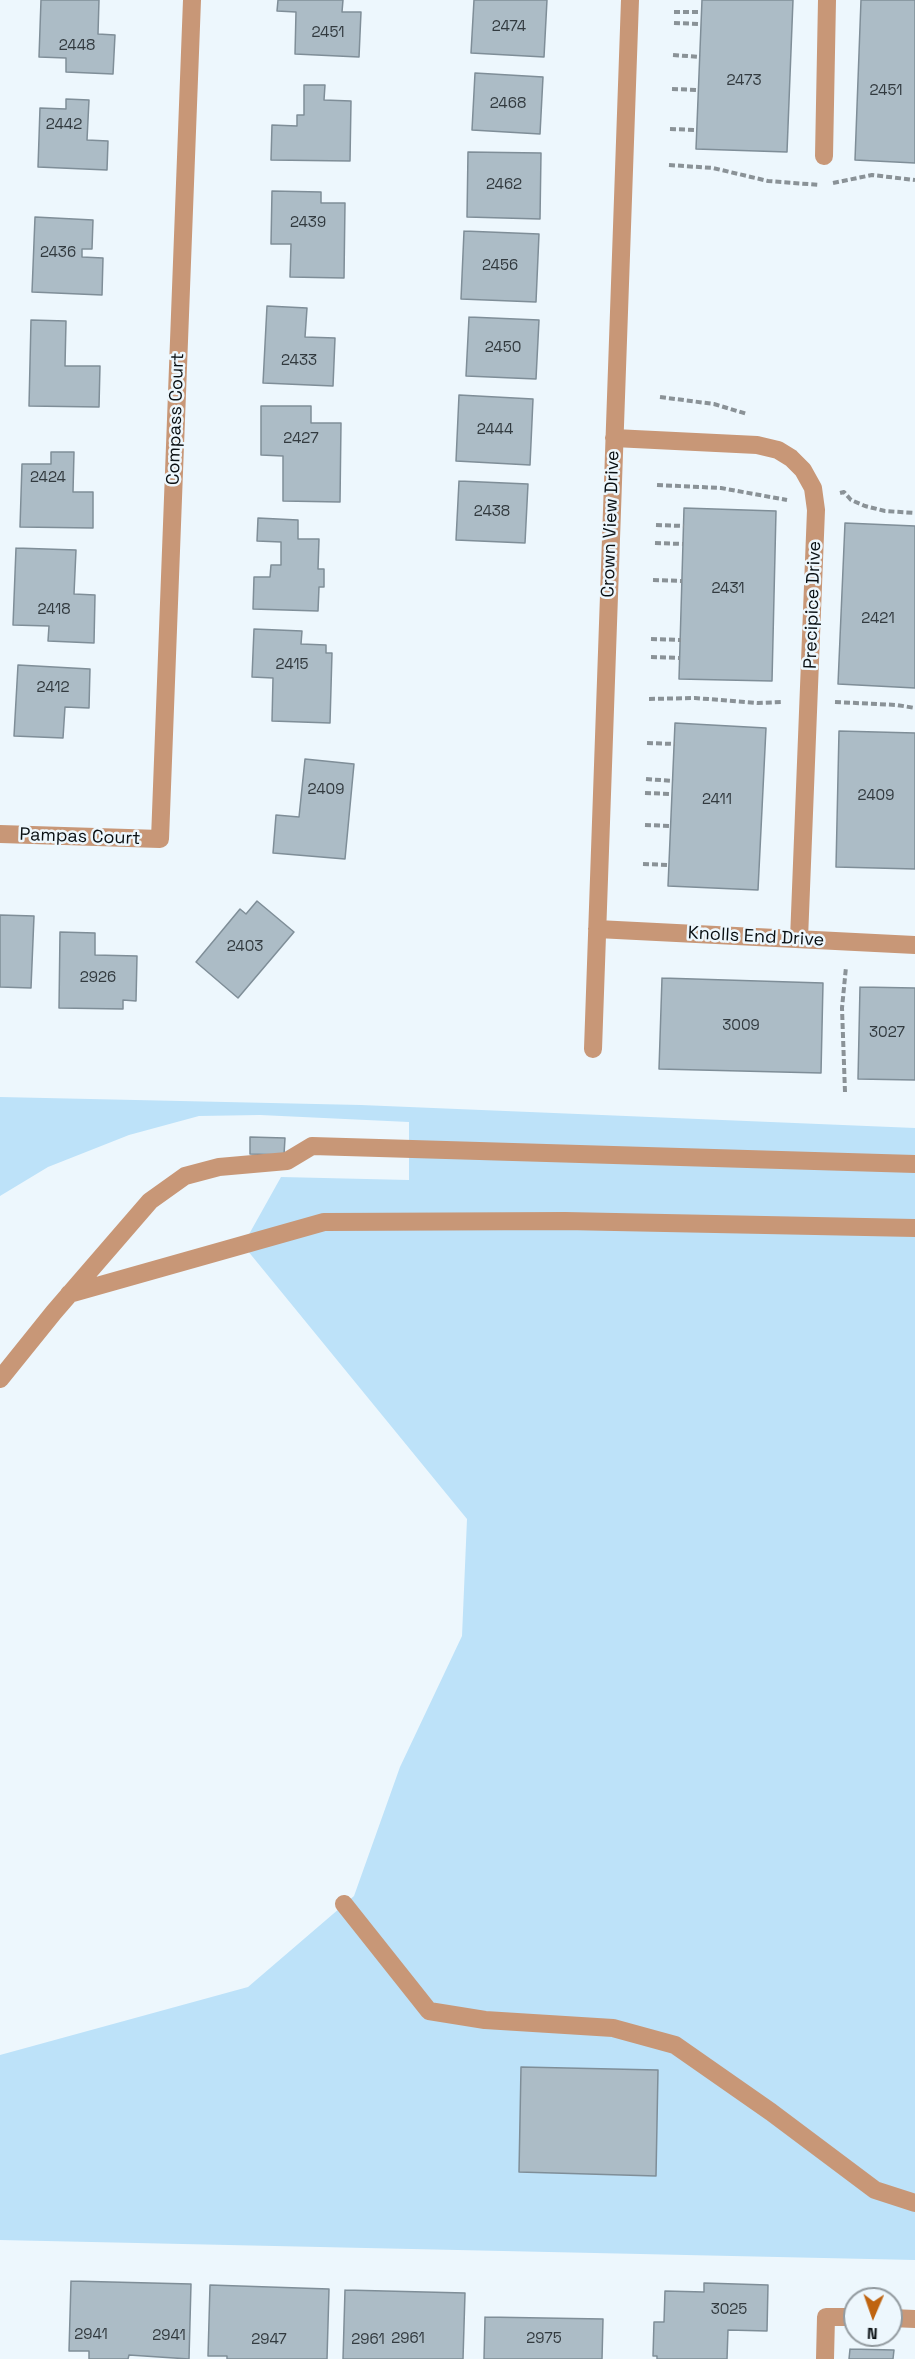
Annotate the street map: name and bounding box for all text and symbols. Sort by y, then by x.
house number: 2474 [492,18,526,36]
house number: 2451 [311,24,345,42]
house number: 2448 [59,37,95,55]
house number: 2473 [726,72,762,90]
house number: 2451 [869,82,903,100]
house number: 2468 [490,95,526,113]
house number: 2442 [46,116,82,134]
house number: 2462 [486,176,522,194]
house number: 2439 [290,214,326,232]
house number: 2436 [40,244,76,262]
house number: 2456 [482,257,518,275]
house number: 2450 [485,339,521,357]
street label: Compass Court [163,352,189,486]
house number: 2433 [281,352,317,370]
house number: 2444 [477,421,513,439]
house number: 2427 [283,430,319,448]
street label: Crown View Drive [598,450,624,598]
house number: 2424 [30,469,66,487]
house number: 2438 [474,503,510,521]
street label: Precipice Drive [800,541,826,669]
house number: 2431 [711,580,745,598]
house number: 2418 [37,601,71,619]
house number: 2421 [861,610,895,628]
house number: 2415 [276,656,308,674]
house number: 2412 [37,679,69,697]
house number: 2409 [308,781,344,799]
house number: 2409 [858,787,894,805]
house number: 2411 [702,791,732,809]
street label: Pampas Court [19,824,141,850]
street label: Knolls End Drive [687,923,825,951]
house number: 2403 [227,938,263,956]
house number: 2926 [80,969,116,987]
house number: 3009 [722,1017,760,1035]
house number: 3027 [869,1024,905,1042]
north arrow [843,2287,903,2347]
house number: 3025 [711,2301,747,2319]
text: N [867,2323,878,2344]
house number: 2941 [74,2326,108,2344]
house number: 2941 [152,2327,186,2345]
house number: 2961 [391,2330,425,2348]
house number: 2975 [526,2330,562,2348]
house number: 2947 [251,2331,287,2349]
house number: 2961 [351,2331,385,2349]

